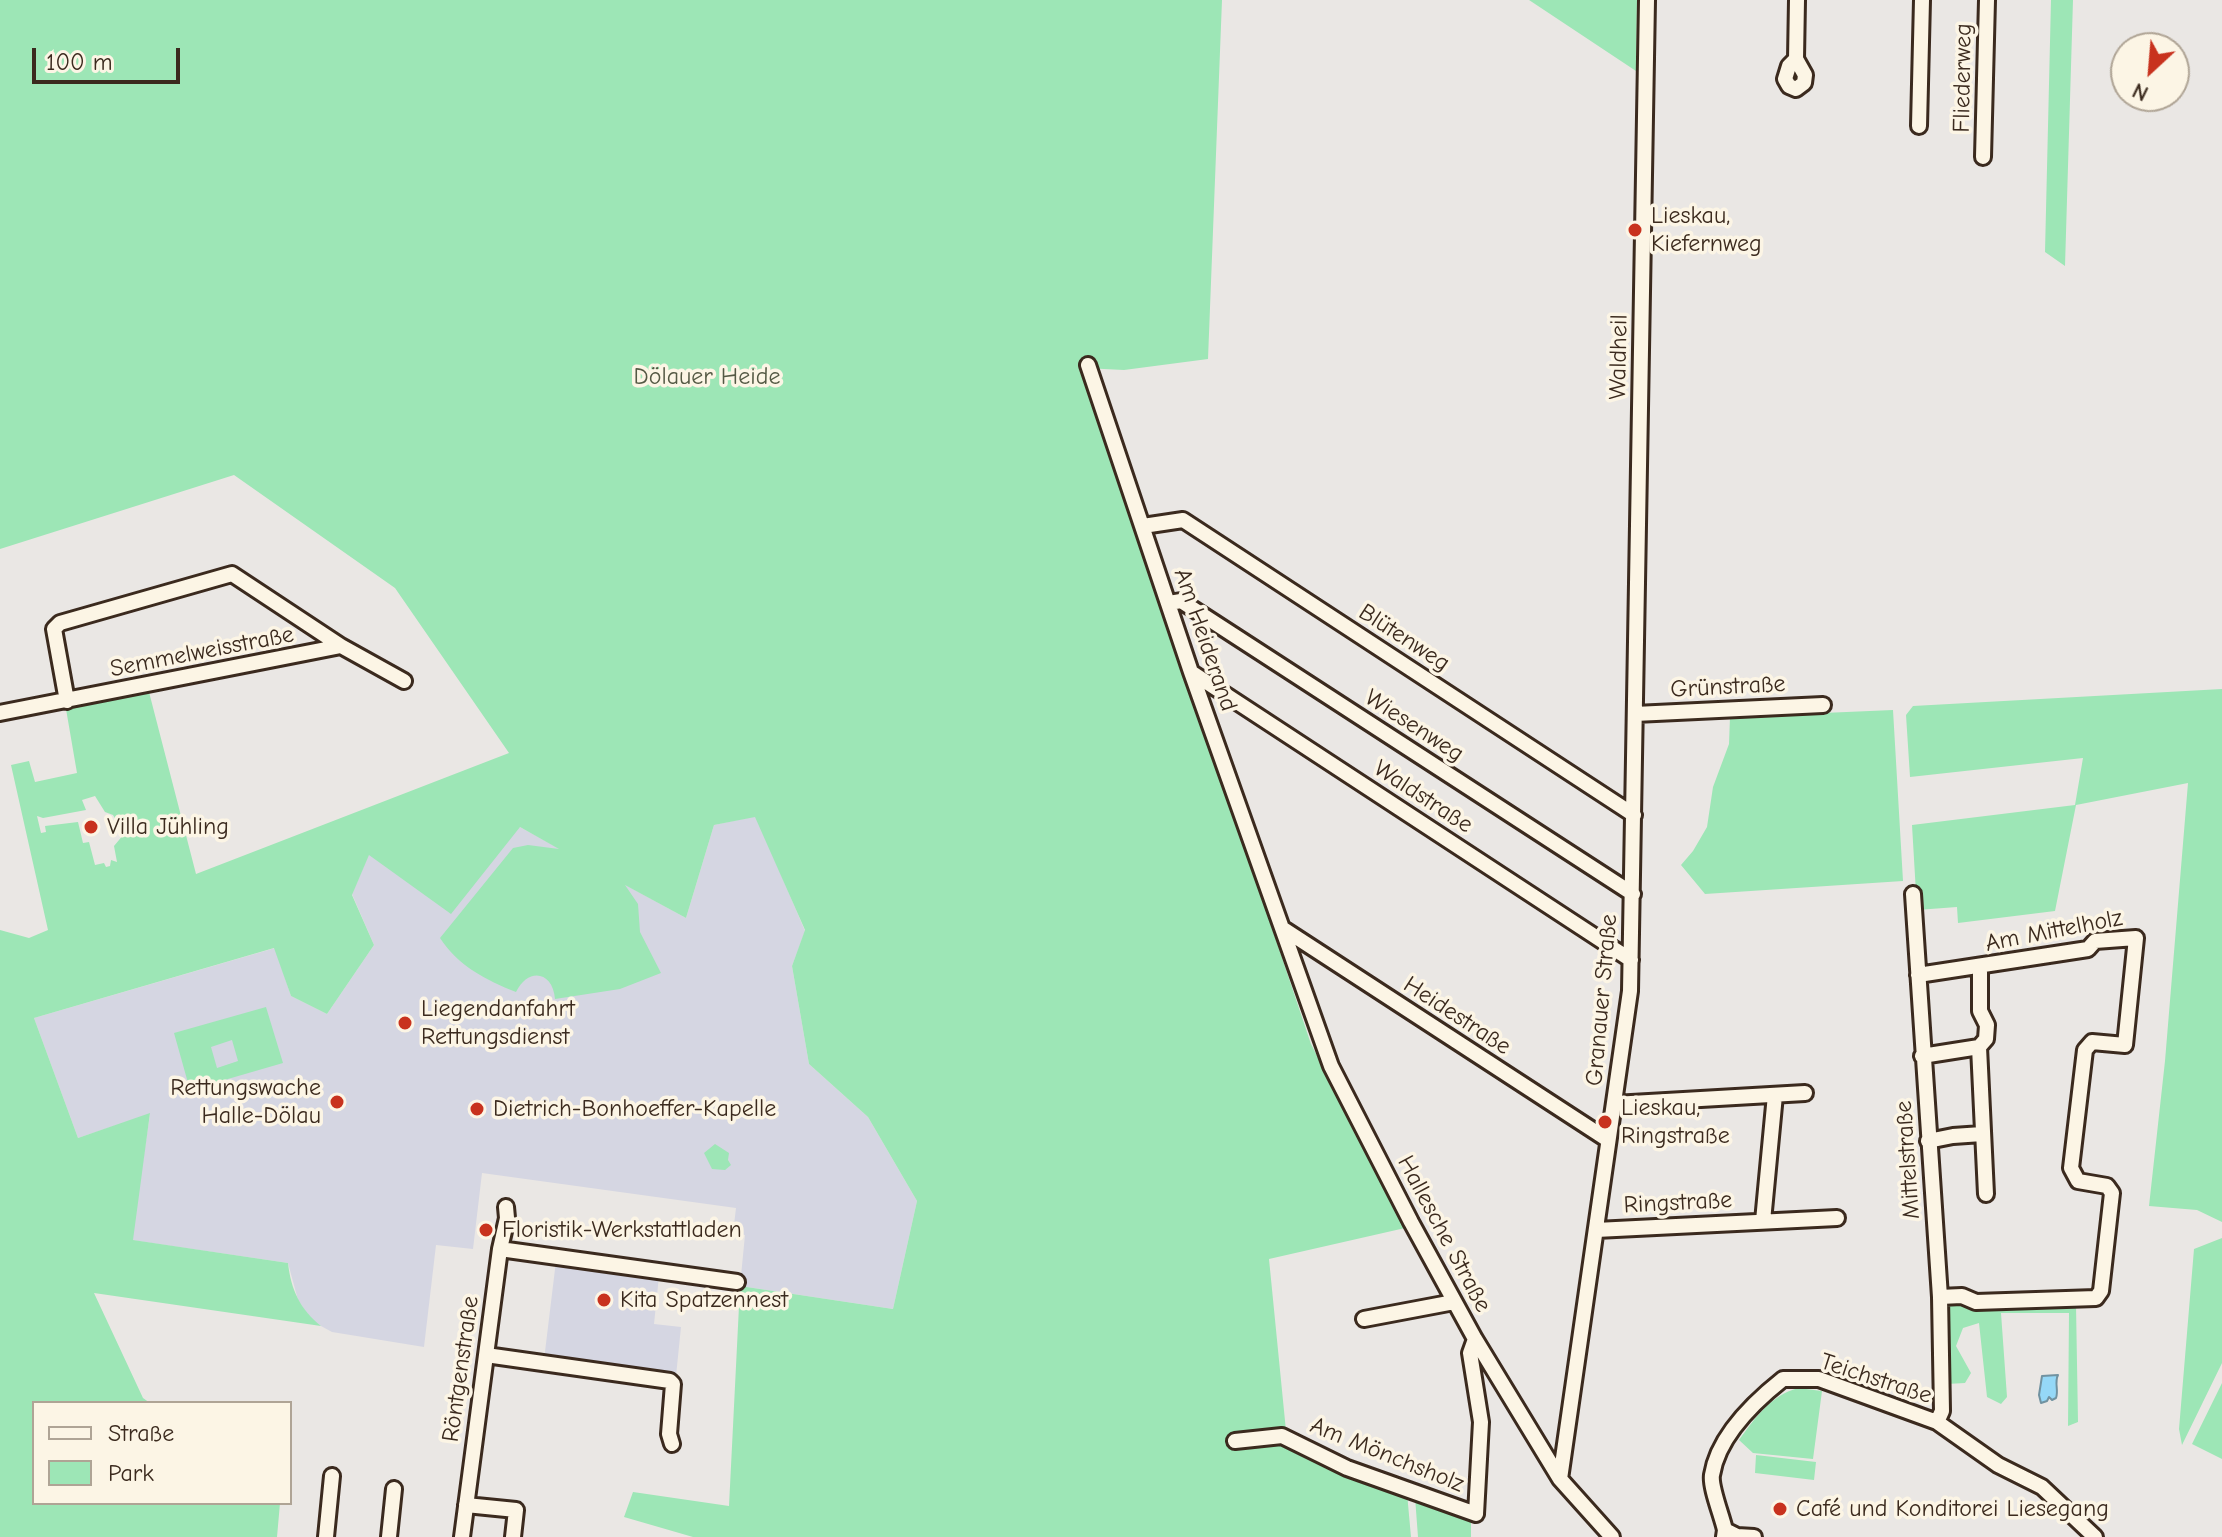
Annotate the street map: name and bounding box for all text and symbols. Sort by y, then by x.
street label: Fliederweg [1948,23,1978,133]
scale bar [36,32,184,82]
north arrow [2110,32,2190,112]
text: 100 m [46,48,113,76]
text: N [2128,77,2153,107]
place label: Lieskau, Kiefernweg [1651,202,1762,258]
marker: Lieskau, Kiefernweg [1626,221,1644,239]
street label: Waldheil [1604,314,1634,400]
park label: Dölauer Heide [634,363,780,391]
street label: Am Heiderand [1167,565,1243,715]
street label: Blütenweg [1353,598,1455,678]
street label: Semmelweisstraße [108,620,296,684]
street label: Grünstraße [1670,670,1786,704]
street label: Wiesenweg [1359,683,1469,769]
street label: Waldstraße [1368,754,1478,840]
place label: Villa Jühling [107,813,229,841]
marker: Villa Jühling [82,818,100,836]
street label: Am Mittelholz [1983,904,2125,958]
street label: Granauer Straße [1580,913,1624,1087]
street label: Heidestraße [1398,971,1516,1061]
place label: Liegendanfahrt Rettungsdienst [421,995,575,1051]
marker: Liegendanfahrt Rettungsdienst [396,1014,414,1032]
place label: Rettungswache Halle-Dölau [170,1074,321,1130]
marker: Rettungswache Halle-Dölau [328,1093,346,1111]
place label: Lieskau, Ringstraße [1621,1094,1730,1150]
place label: Dietrich-Bonhoeffer-Kapelle [493,1095,776,1123]
marker: Dietrich-Bonhoeffer-Kapelle [468,1100,486,1118]
street label: Mittelstraße [1889,1100,1927,1220]
marker: Lieskau, Ringstraße [1596,1113,1614,1131]
street label: Hallesche Straße [1391,1151,1497,1317]
street label: Ringstraße [1623,1186,1733,1220]
place label: Floristik-Werkstattladen [502,1216,742,1244]
marker: Floristik-Werkstattladen [477,1221,495,1239]
place label: Kita Spatzennest [620,1286,788,1314]
marker: Kita Spatzennest [595,1291,613,1309]
street label: Röntgenstraße [437,1294,485,1444]
street label: Teichstraße [1817,1347,1935,1411]
legend [32,1401,292,1505]
street label: Am Mönchsholz [1306,1411,1468,1499]
text: Straße [108,1419,174,1447]
text: Park [108,1459,154,1487]
place label: Café und Konditorei Liesegang [1796,1495,2109,1523]
marker: Café und Konditorei Liesegang [1771,1500,1789,1518]

